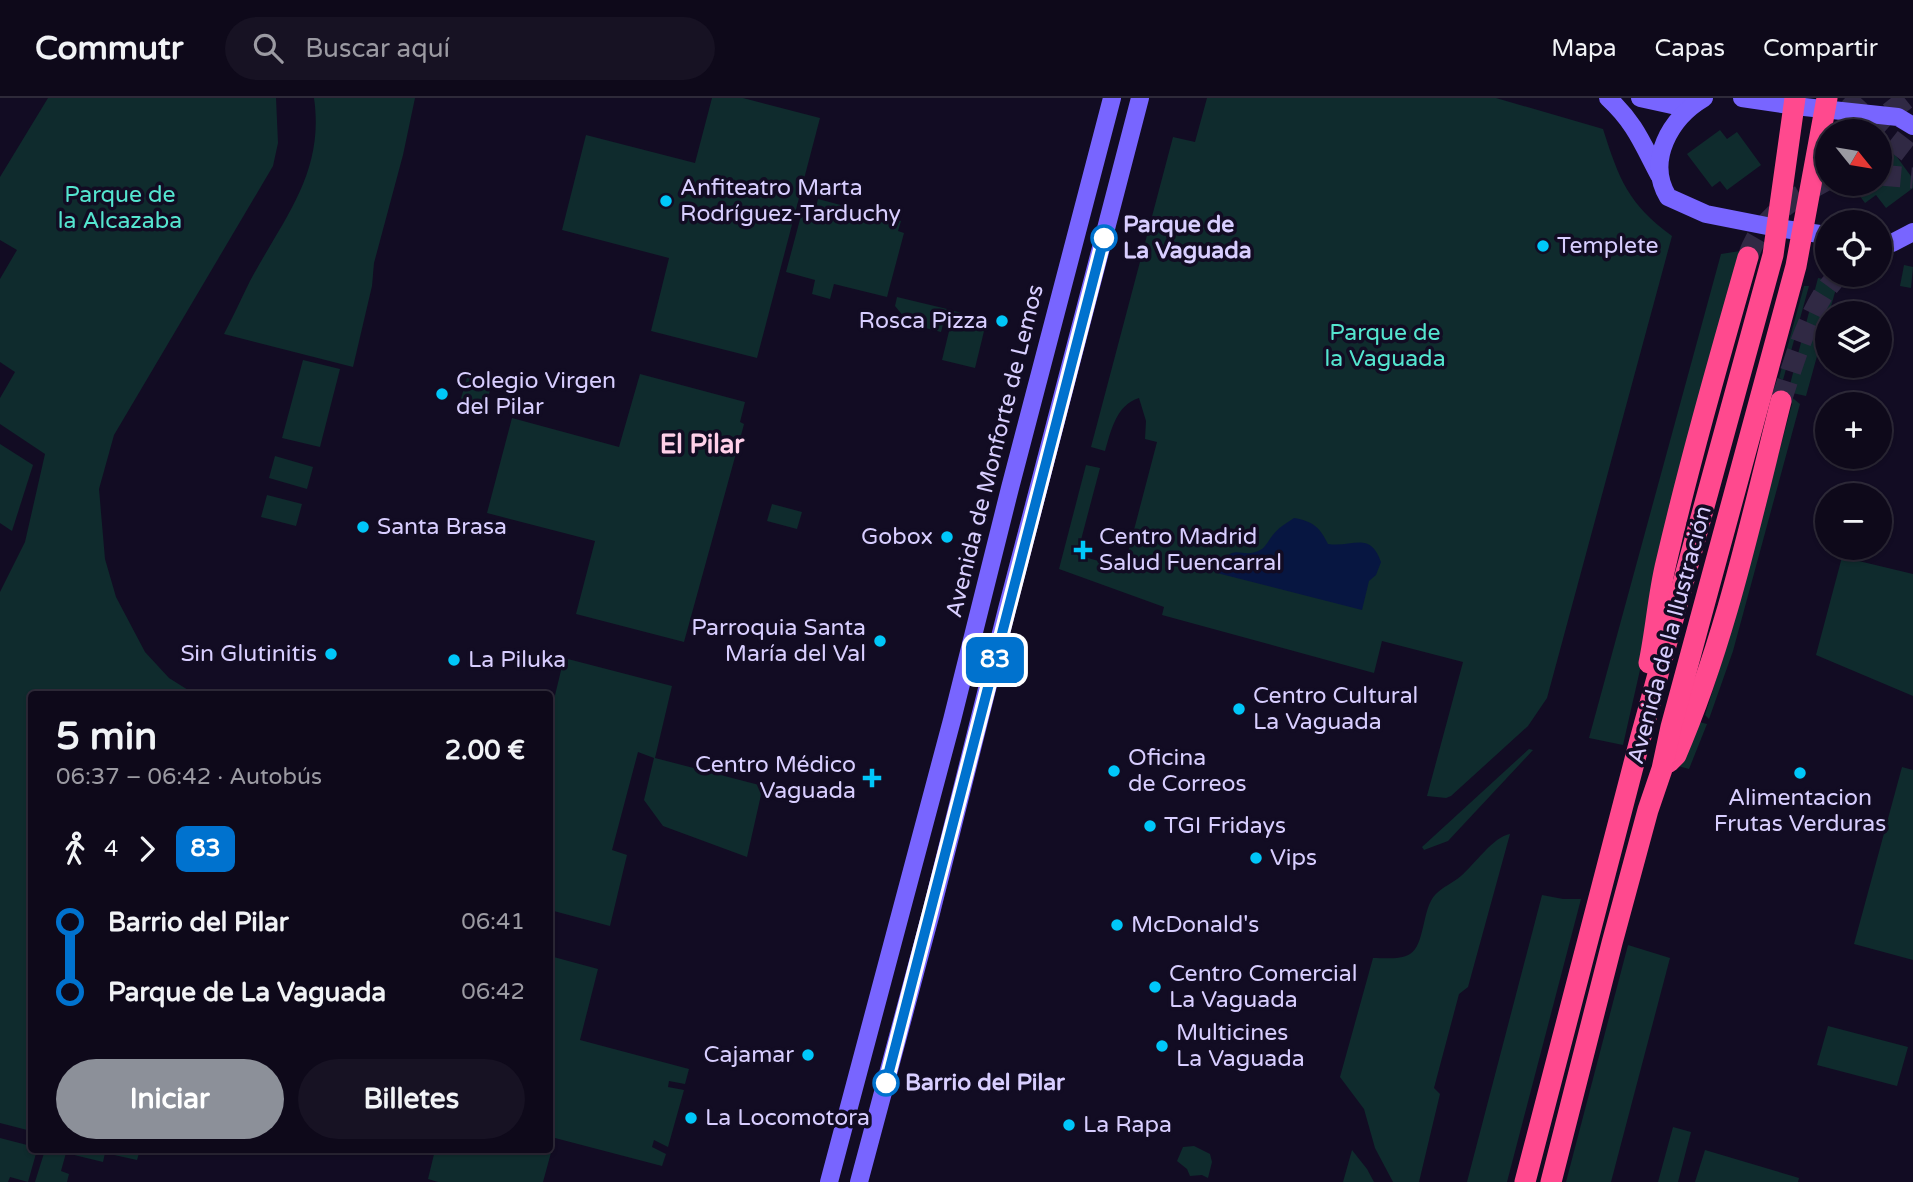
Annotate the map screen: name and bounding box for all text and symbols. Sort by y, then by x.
search box [225,17,715,80]
text: Commutr [35,29,183,68]
icon: search [249,29,287,67]
text: Buscar aquí [305,33,450,64]
text: Mapa [1551,34,1617,63]
text: Capas [1655,34,1725,63]
text: Compartir [1763,34,1878,63]
north arrow [1815,119,1892,196]
map controls [1815,119,1892,560]
place label: Anfiteatro Marta Rodríguez-Tarduchy [680,174,901,228]
park label: Parque de la Alcazaba [58,181,182,235]
marker: Anfiteatro Marta Rodríguez-Tarduchy [658,193,674,209]
button: locate [1815,210,1892,287]
place label: Parque de La Vaguada [1123,211,1252,265]
marker: Parque de La Vaguada [1091,225,1117,251]
place label: Templete [1557,232,1659,260]
marker: Templete [1535,238,1551,254]
street label: Avenida de Monforte de Lemos [940,282,1050,620]
button: layers [1815,301,1892,378]
place label: Rosca Pizza [859,307,988,335]
marker: Rosca Pizza [994,313,1010,329]
park label: Parque de la Vaguada [1324,319,1446,373]
place label: Colegio Virgen del Pilar [456,367,616,421]
marker: Colegio Virgen del Pilar [434,386,450,402]
button: + [1815,392,1892,469]
district label: El Pilar [660,429,745,460]
button: − [1815,483,1892,560]
street label: Avenida de la Ilustración [1622,503,1718,767]
place label: Santa Brasa [377,513,507,541]
marker: Santa Brasa [355,519,371,535]
place label: Gobox [861,523,933,551]
place label: Centro Madrid Salud Fuencarral [1099,523,1282,577]
marker: Gobox [939,529,955,545]
marker: Centro Madrid Salud Fuencarral [1073,540,1093,560]
place label: Parroquia Santa María del Val [691,614,866,668]
marker: Parroquia Santa María del Val [872,633,888,649]
line badge: 83 [964,637,1026,683]
place label: Sin Glutinitis [180,640,317,668]
text: 83 [980,645,1010,674]
marker: Sin Glutinitis [323,646,339,662]
place label: La Piluka [468,646,566,674]
marker: La Piluka [446,652,462,668]
place label: Centro Cultural La Vaguada [1253,682,1418,736]
marker: Centro Cultural La Vaguada [1231,701,1247,717]
text: 5 min [56,714,157,760]
text: 2.00 € [445,735,525,766]
place label: Oficina de Correos [1128,744,1246,798]
place label: Centro Médico Vaguada [695,751,856,805]
text: 06:37 – 06:42 · Autobús [56,763,322,791]
marker: Oficina de Correos [1106,763,1122,779]
marker: Alimentacion Frutas Verduras [1792,765,1808,781]
marker: Centro Médico Vaguada [862,768,882,788]
place label: Alimentacion Frutas Verduras [1714,784,1886,838]
place label: TGI Fridays [1164,812,1286,840]
marker: TGI Fridays [1142,818,1158,834]
icon: walk [56,830,94,868]
icon: forward [128,830,166,868]
text: 83 [190,834,221,863]
text: 4 [104,835,118,863]
place label: Vips [1270,844,1317,872]
marker: Vips [1248,850,1264,866]
text: Barrio del Pilar [108,907,289,938]
text: 06:41 [461,908,525,936]
place label: McDonald's [1131,911,1259,939]
marker: McDonald's [1109,917,1125,933]
place label: Centro Comercial La Vaguada [1169,960,1357,1014]
text: Parque de La Vaguada [108,977,386,1008]
text: 06:42 [461,978,525,1006]
marker: Centro Comercial La Vaguada [1147,979,1163,995]
place label: Multicines La Vaguada [1176,1019,1305,1073]
marker: Multicines La Vaguada [1154,1038,1170,1054]
place label: Cajamar [703,1041,794,1069]
marker: Cajamar [800,1047,816,1063]
button: Iniciar [56,1059,284,1139]
button: Billetes [298,1059,525,1139]
place label: Barrio del Pilar [905,1069,1066,1097]
marker: Barrio del Pilar [873,1070,899,1096]
place label: La Locomotora [705,1104,870,1132]
marker: La Locomotora [683,1110,699,1126]
place label: La Rapa [1083,1111,1172,1139]
marker: La Rapa [1061,1117,1077,1133]

